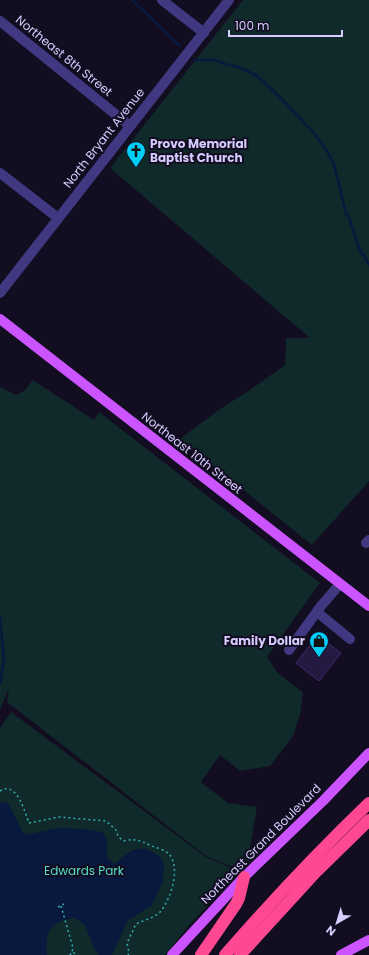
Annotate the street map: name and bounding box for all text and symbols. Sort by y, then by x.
street label: Northeast 8th Street [12,11,116,100]
scale bar [229,12,342,38]
text: 100 m [235,17,269,34]
street label: North Bryant Avenue [59,84,148,191]
place label: Provo Memorial Baptist Church [150,135,247,166]
church icon: Provo Memorial Baptist Church [125,140,147,168]
street label: Northeast 10th Street [138,408,246,497]
shop icon: Family Dollar [308,630,330,658]
place label: Family Dollar [224,632,305,649]
street label: Northeast Grand Boulevard [197,780,324,907]
park label: Edwards Park [44,862,125,879]
north arrow [317,903,357,943]
text: N [323,922,339,940]

